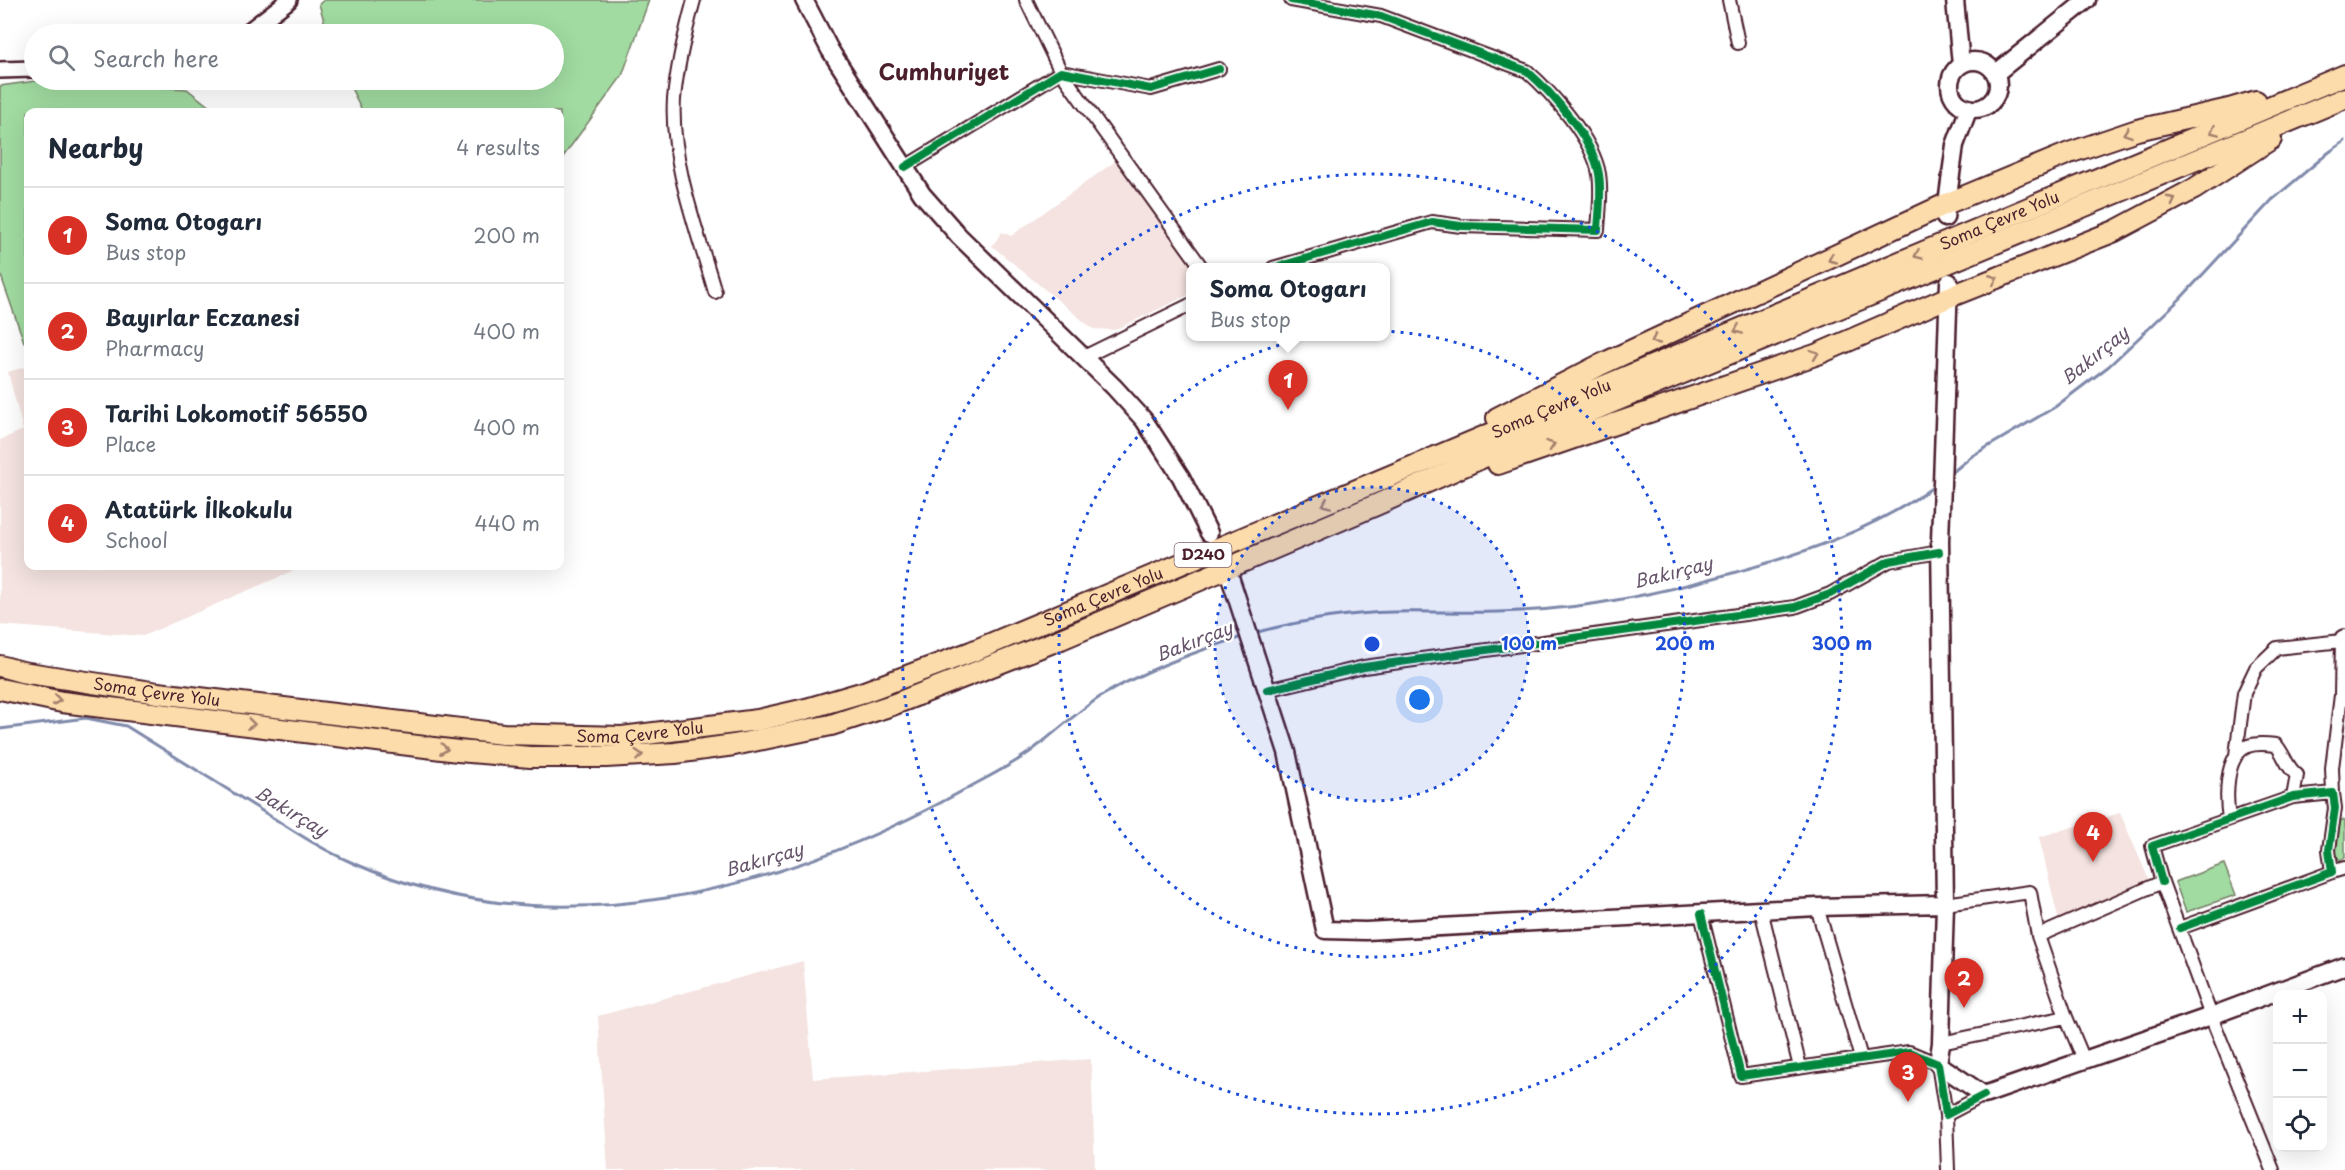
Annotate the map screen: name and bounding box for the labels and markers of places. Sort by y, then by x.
pin: 1 [1268,360,1308,410]
centre of rings [1362,634,1382,654]
pin: 4 [2074,812,2112,862]
pin: 2 [1944,958,1984,1008]
pin: 3 [1888,1052,1928,1102]

